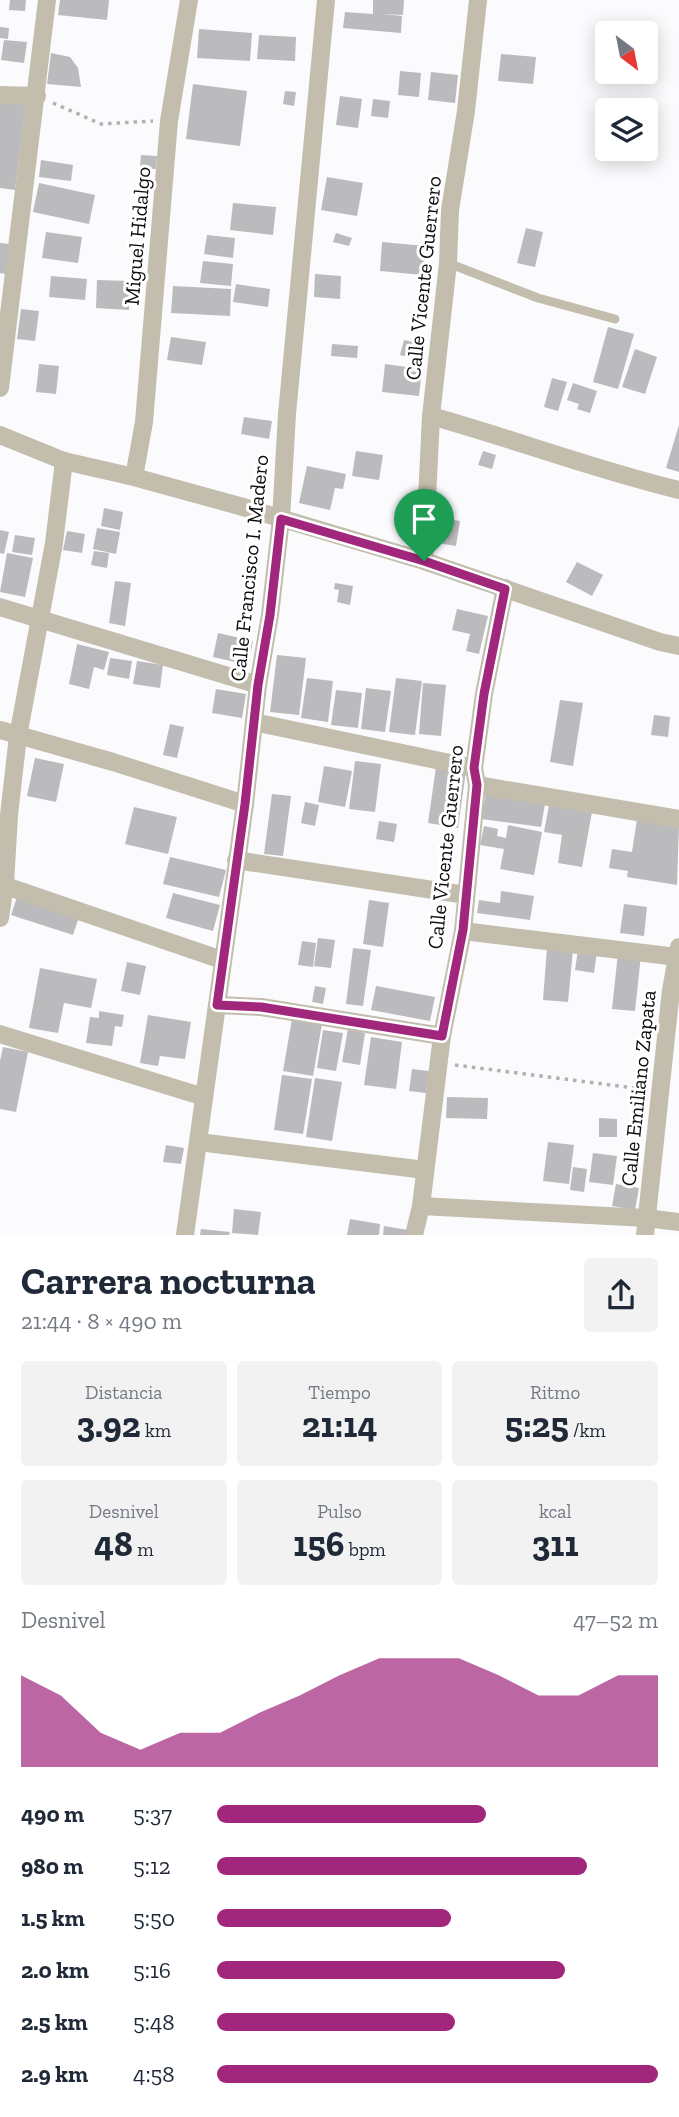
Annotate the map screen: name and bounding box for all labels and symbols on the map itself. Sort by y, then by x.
north arrow [595,21,658,84]
street label: Miguel Hidalgo [118,166,156,306]
street label: Calle Vicente Guerrero [400,175,446,381]
street label: Calle Francisco I. Madero [225,453,273,683]
pin [394,489,454,561]
street label: Calle Vicente Guerrero [422,744,468,950]
street label: Calle Emiliano Zapata [615,989,661,1187]

